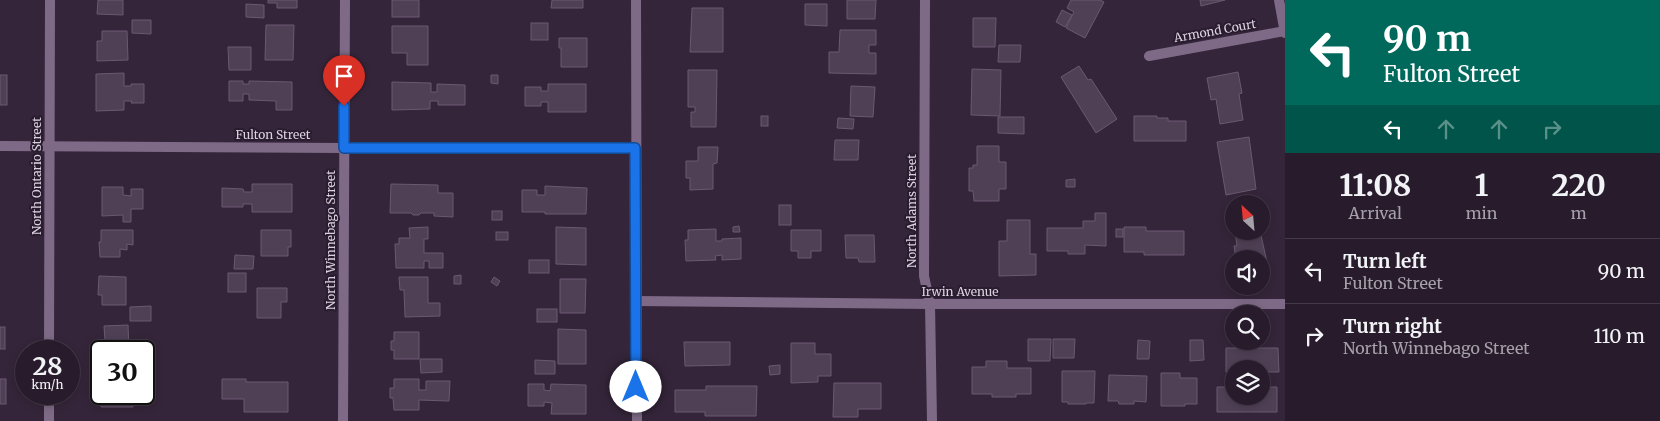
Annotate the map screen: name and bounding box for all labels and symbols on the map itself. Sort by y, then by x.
street label: Armond Court [1172,16,1257,45]
pin [323,55,365,106]
street label: North Ontario Street [29,117,44,235]
street label: Fulton Street [236,127,311,142]
street label: North Adams Street [904,154,919,268]
street label: North Winnebago Street [323,170,338,310]
north arrow [1225,195,1270,240]
street label: Irwin Avenue [922,284,999,299]
speed limit sign: 30 [90,340,155,405]
position arrow [609,360,661,412]

